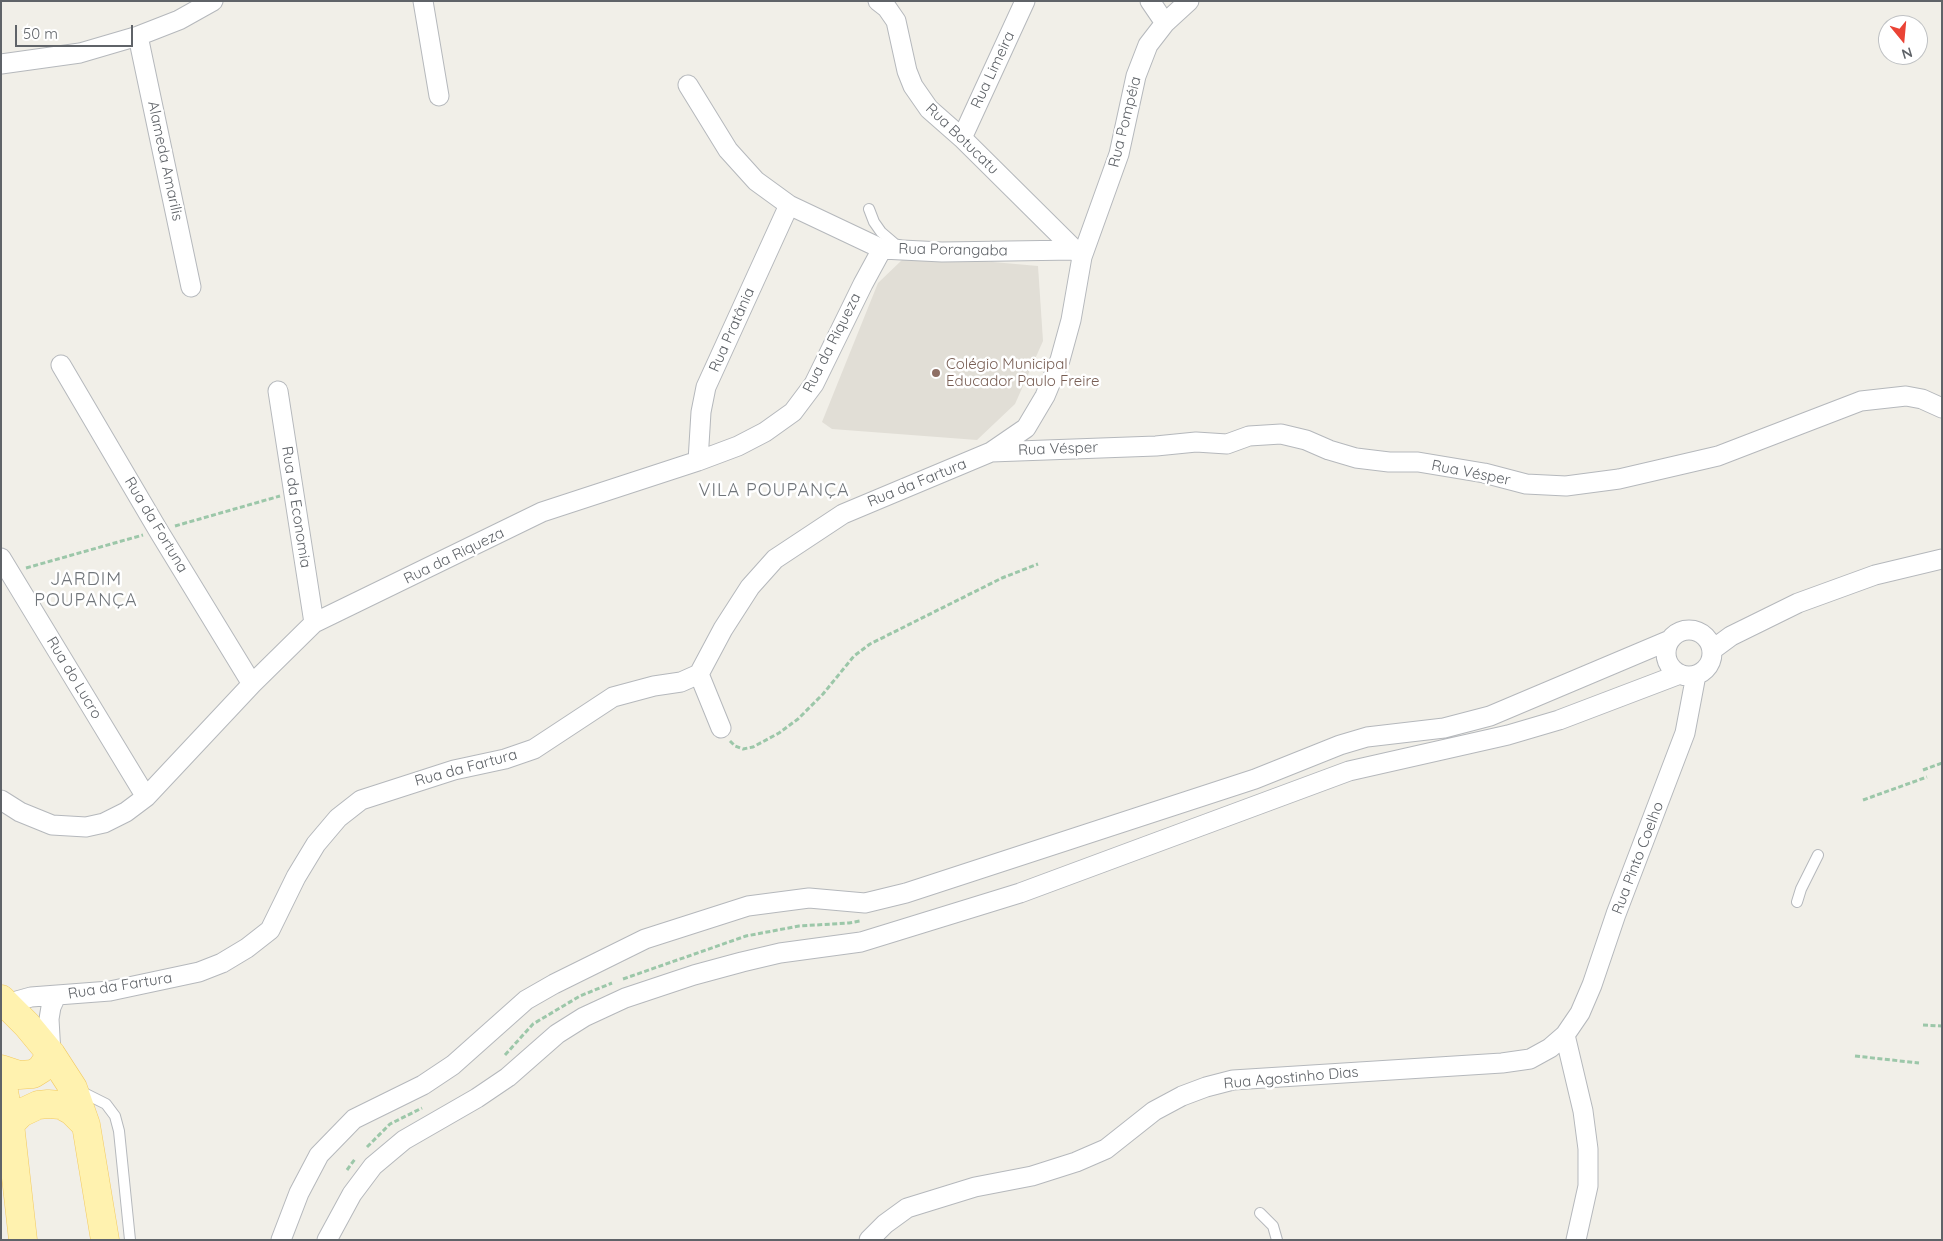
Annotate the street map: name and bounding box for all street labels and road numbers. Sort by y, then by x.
street label: Rua Limeira [967,29,1019,111]
street label: Rua Pompéia [1105,75,1145,169]
street label: Alameda Amarilis [144,100,186,222]
street label: Rua Botucatu [922,100,1002,178]
street label: Rua Porangaba [898,240,1008,260]
street label: Rua Pratânia [705,285,759,375]
street label: Rua da Riqueza [799,290,865,396]
street label: Rua Vésper [1018,439,1098,459]
street label: Rua da Economia [277,445,315,569]
street label: Rua da Fartura [865,455,969,511]
street label: Rua Vésper [1430,457,1512,489]
street label: Rua da Fortuna [120,474,192,576]
street label: Rua da Riqueza [401,524,507,588]
street label: Rua do Lucro [42,634,106,722]
street label: Rua da Fartura [413,746,519,790]
street label: Rua Pinto Coelho [1608,799,1668,917]
street label: Rua da Fartura [67,969,173,1003]
street label: Rua Agostinho Dias [1223,1063,1359,1093]

